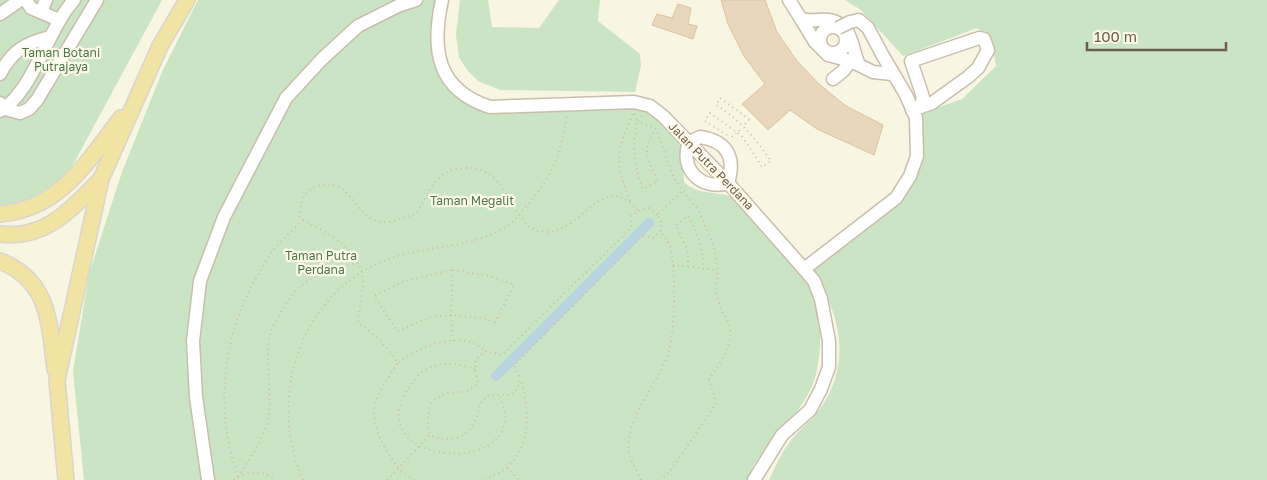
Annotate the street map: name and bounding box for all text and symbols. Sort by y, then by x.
scale bar [1087,20,1226,52]
text: 100 m [1094,27,1137,45]
park label: Taman Botani Putrajaya [22,45,100,74]
street label: Jalan Putra Perdana [666,119,757,213]
park label: Taman Megalit [430,193,514,208]
park label: Taman Putra Perdana [285,248,357,277]

